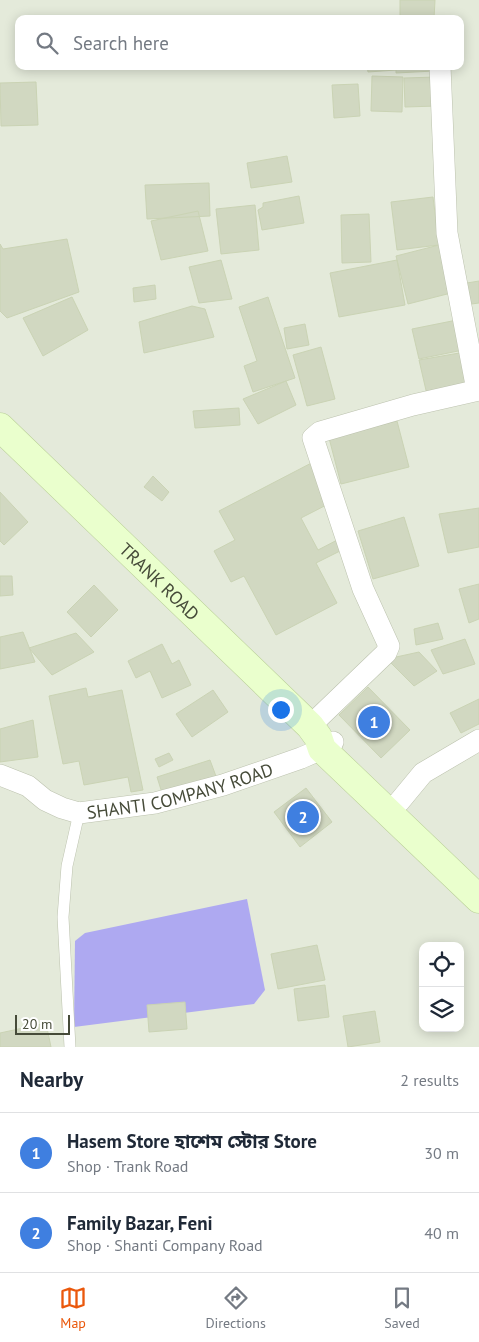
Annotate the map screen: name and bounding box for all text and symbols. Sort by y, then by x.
search box [15,15,464,70]
icon: search [33,29,61,57]
text: Search here [73,31,169,55]
street label: TRANK ROAD [115,537,205,625]
your location [268,697,294,723]
pin: 1 [358,703,390,741]
street label: SHANTI COMPANY ROAD [85,757,276,823]
pin: 2 [287,798,319,836]
map controls [419,942,464,1032]
button: locate [419,942,464,987]
button: layers [419,987,464,1032]
scale bar [15,1012,70,1035]
text: 20 m [22,1015,52,1033]
text: Nearby [20,1066,83,1093]
text: 2 results [400,1070,459,1090]
text: Hasem Store হাশেম স্টোর Store [67,1129,317,1153]
text: 1 [31,1143,41,1163]
text: 30 m [424,1143,459,1163]
text: Shop · Trank Road [67,1156,188,1176]
text: Family Bazar, Feni [67,1211,213,1235]
text: 2 [31,1223,41,1243]
text: 40 m [424,1223,459,1243]
text: Shop · Shanti Company Road [67,1235,263,1255]
tab: Map [59,1284,87,1332]
tab: Directions [205,1284,266,1332]
tab: Saved [384,1284,420,1332]

